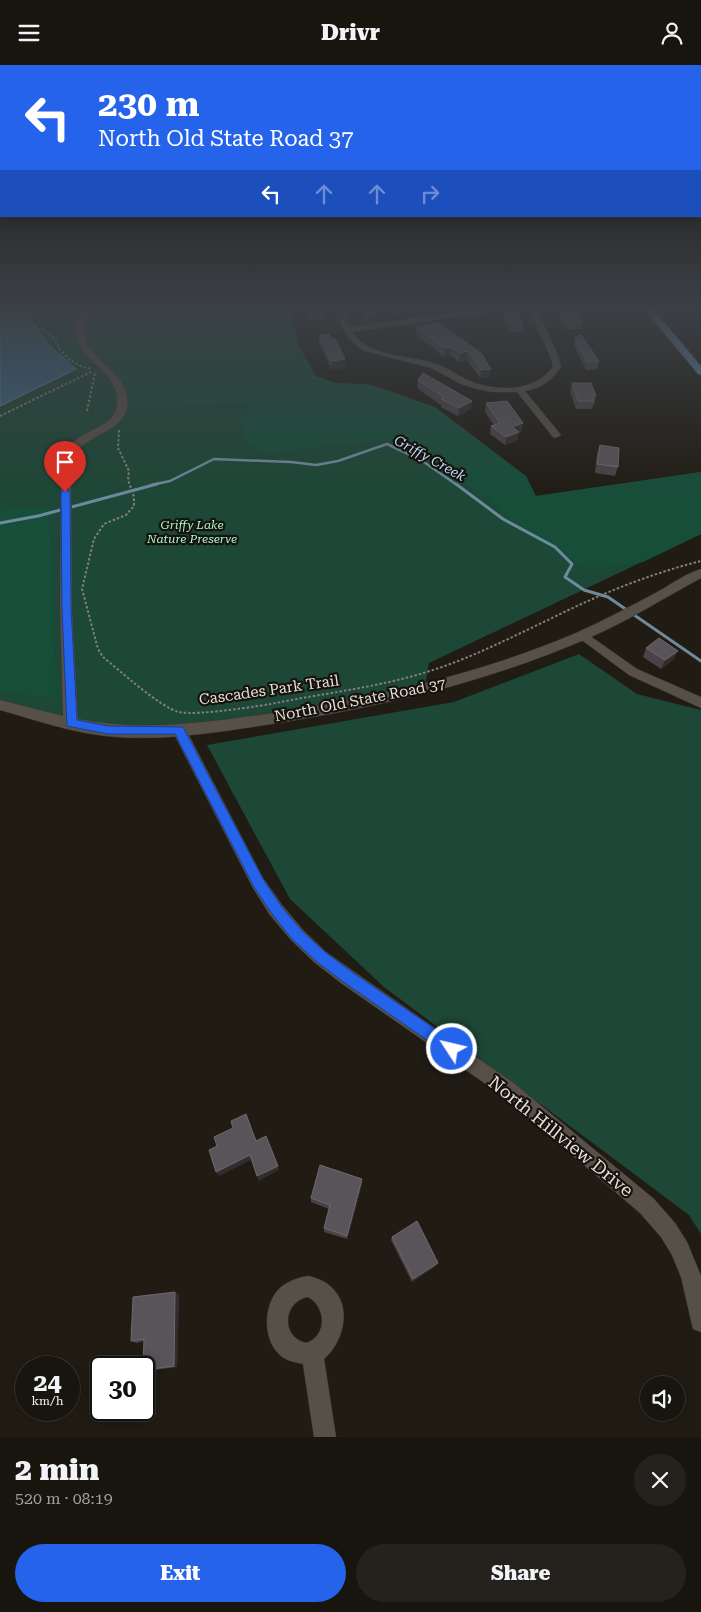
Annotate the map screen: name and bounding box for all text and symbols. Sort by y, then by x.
icon: menu [15,19,43,47]
icon: person [658,19,686,47]
text: Drivr [321,20,380,45]
text: 230 m [98,84,199,125]
icon: left [15,85,80,150]
text: North Old State Road 37 [98,126,353,151]
icon: left [257,180,285,208]
icon: ahead [310,180,338,208]
icon: ahead [363,180,391,208]
icon: right [416,180,444,208]
water label: Griffy Creek [392,432,469,484]
pin [44,441,86,492]
icon: arrive [51,448,79,476]
park label: Griffy Lake Nature Preserve [146,518,237,546]
street label: Cascades Park Trail [198,671,341,709]
street label: North Old State Road 37 [273,675,447,725]
position arrow [425,1022,477,1074]
street label: North Hillview Drive [484,1071,638,1201]
speed limit sign: 30 [90,1356,155,1421]
text: 24 [33,1368,62,1397]
map controls [640,1376,685,1421]
button: sound [640,1376,685,1421]
text: km/h [31,1394,64,1408]
text: 2 min [15,1452,99,1487]
button: close [634,1454,686,1506]
text: 520 m · 08:19 [15,1489,113,1508]
button: Exit [15,1544,346,1602]
button: Share [356,1544,686,1602]

